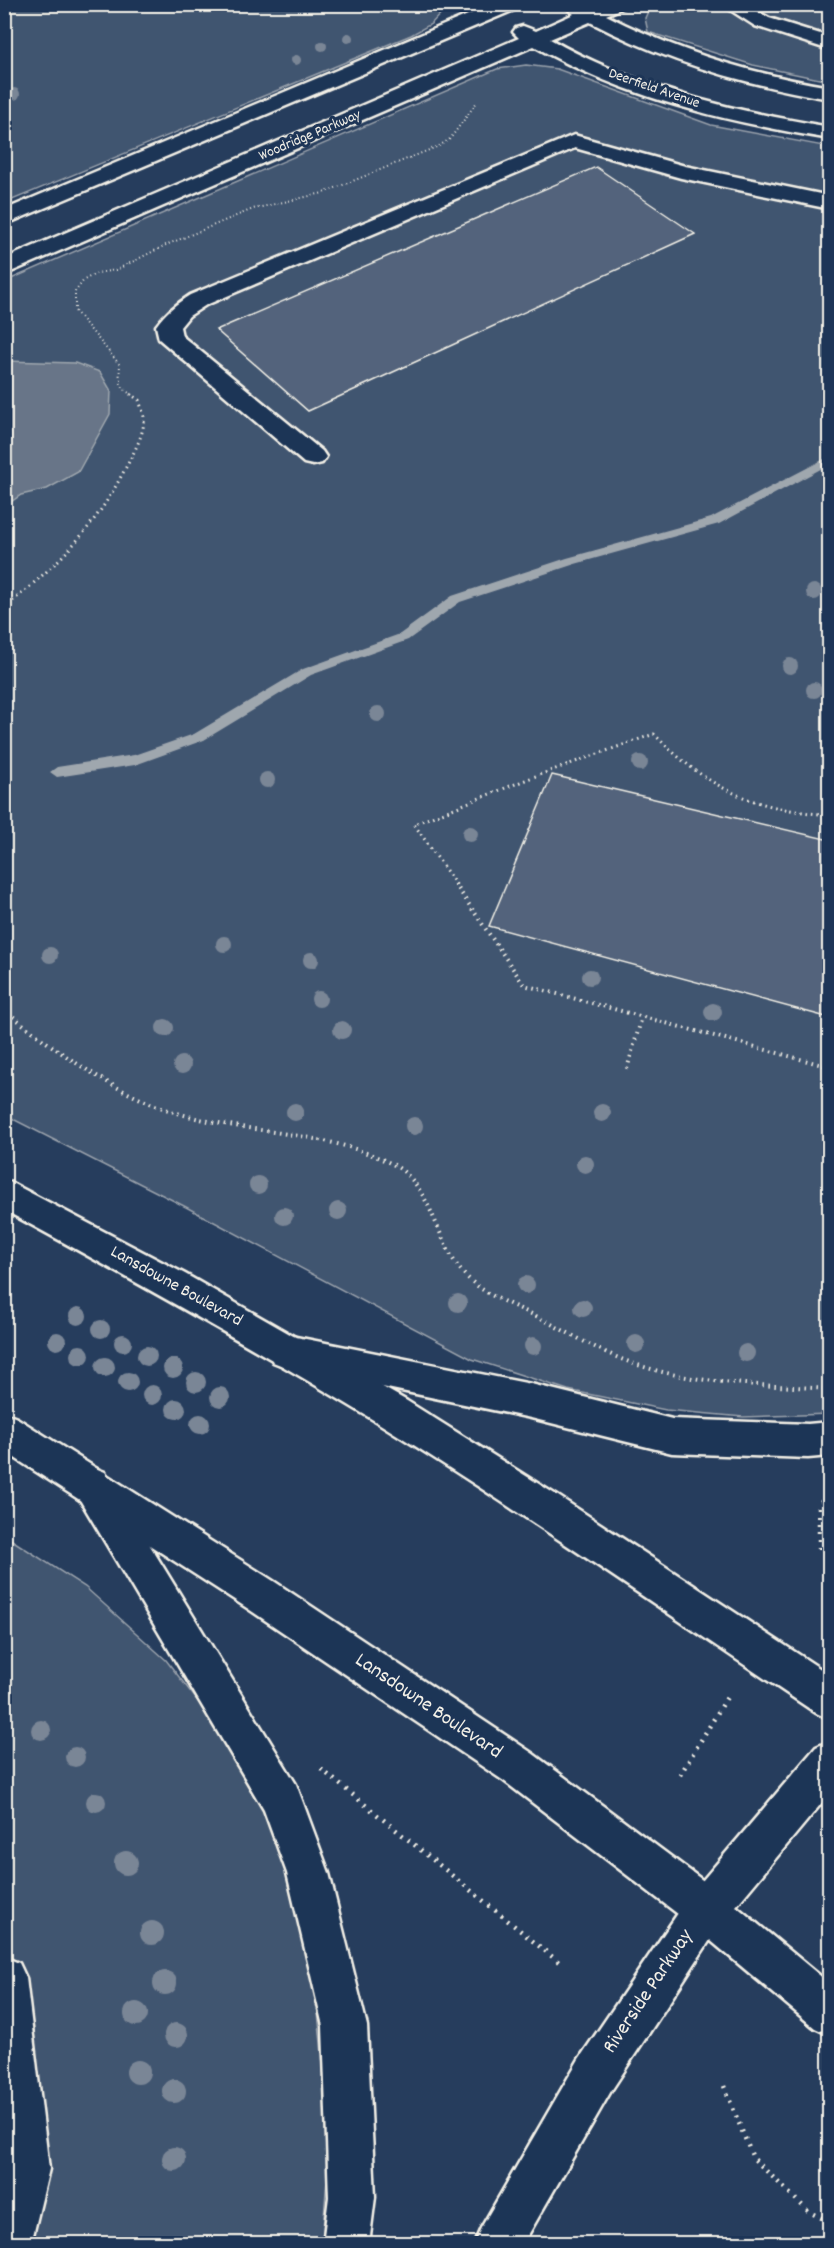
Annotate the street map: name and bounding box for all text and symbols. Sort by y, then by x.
street label: Deerfield Avenue [605,63,703,115]
street label: Woodridge Parkway [255,104,365,167]
street label: Lansdowne Boulevard [105,1240,247,1334]
street label: Lansdowne Boulevard [348,1646,508,1768]
street label: Riverside Parkway [596,1923,702,2060]

